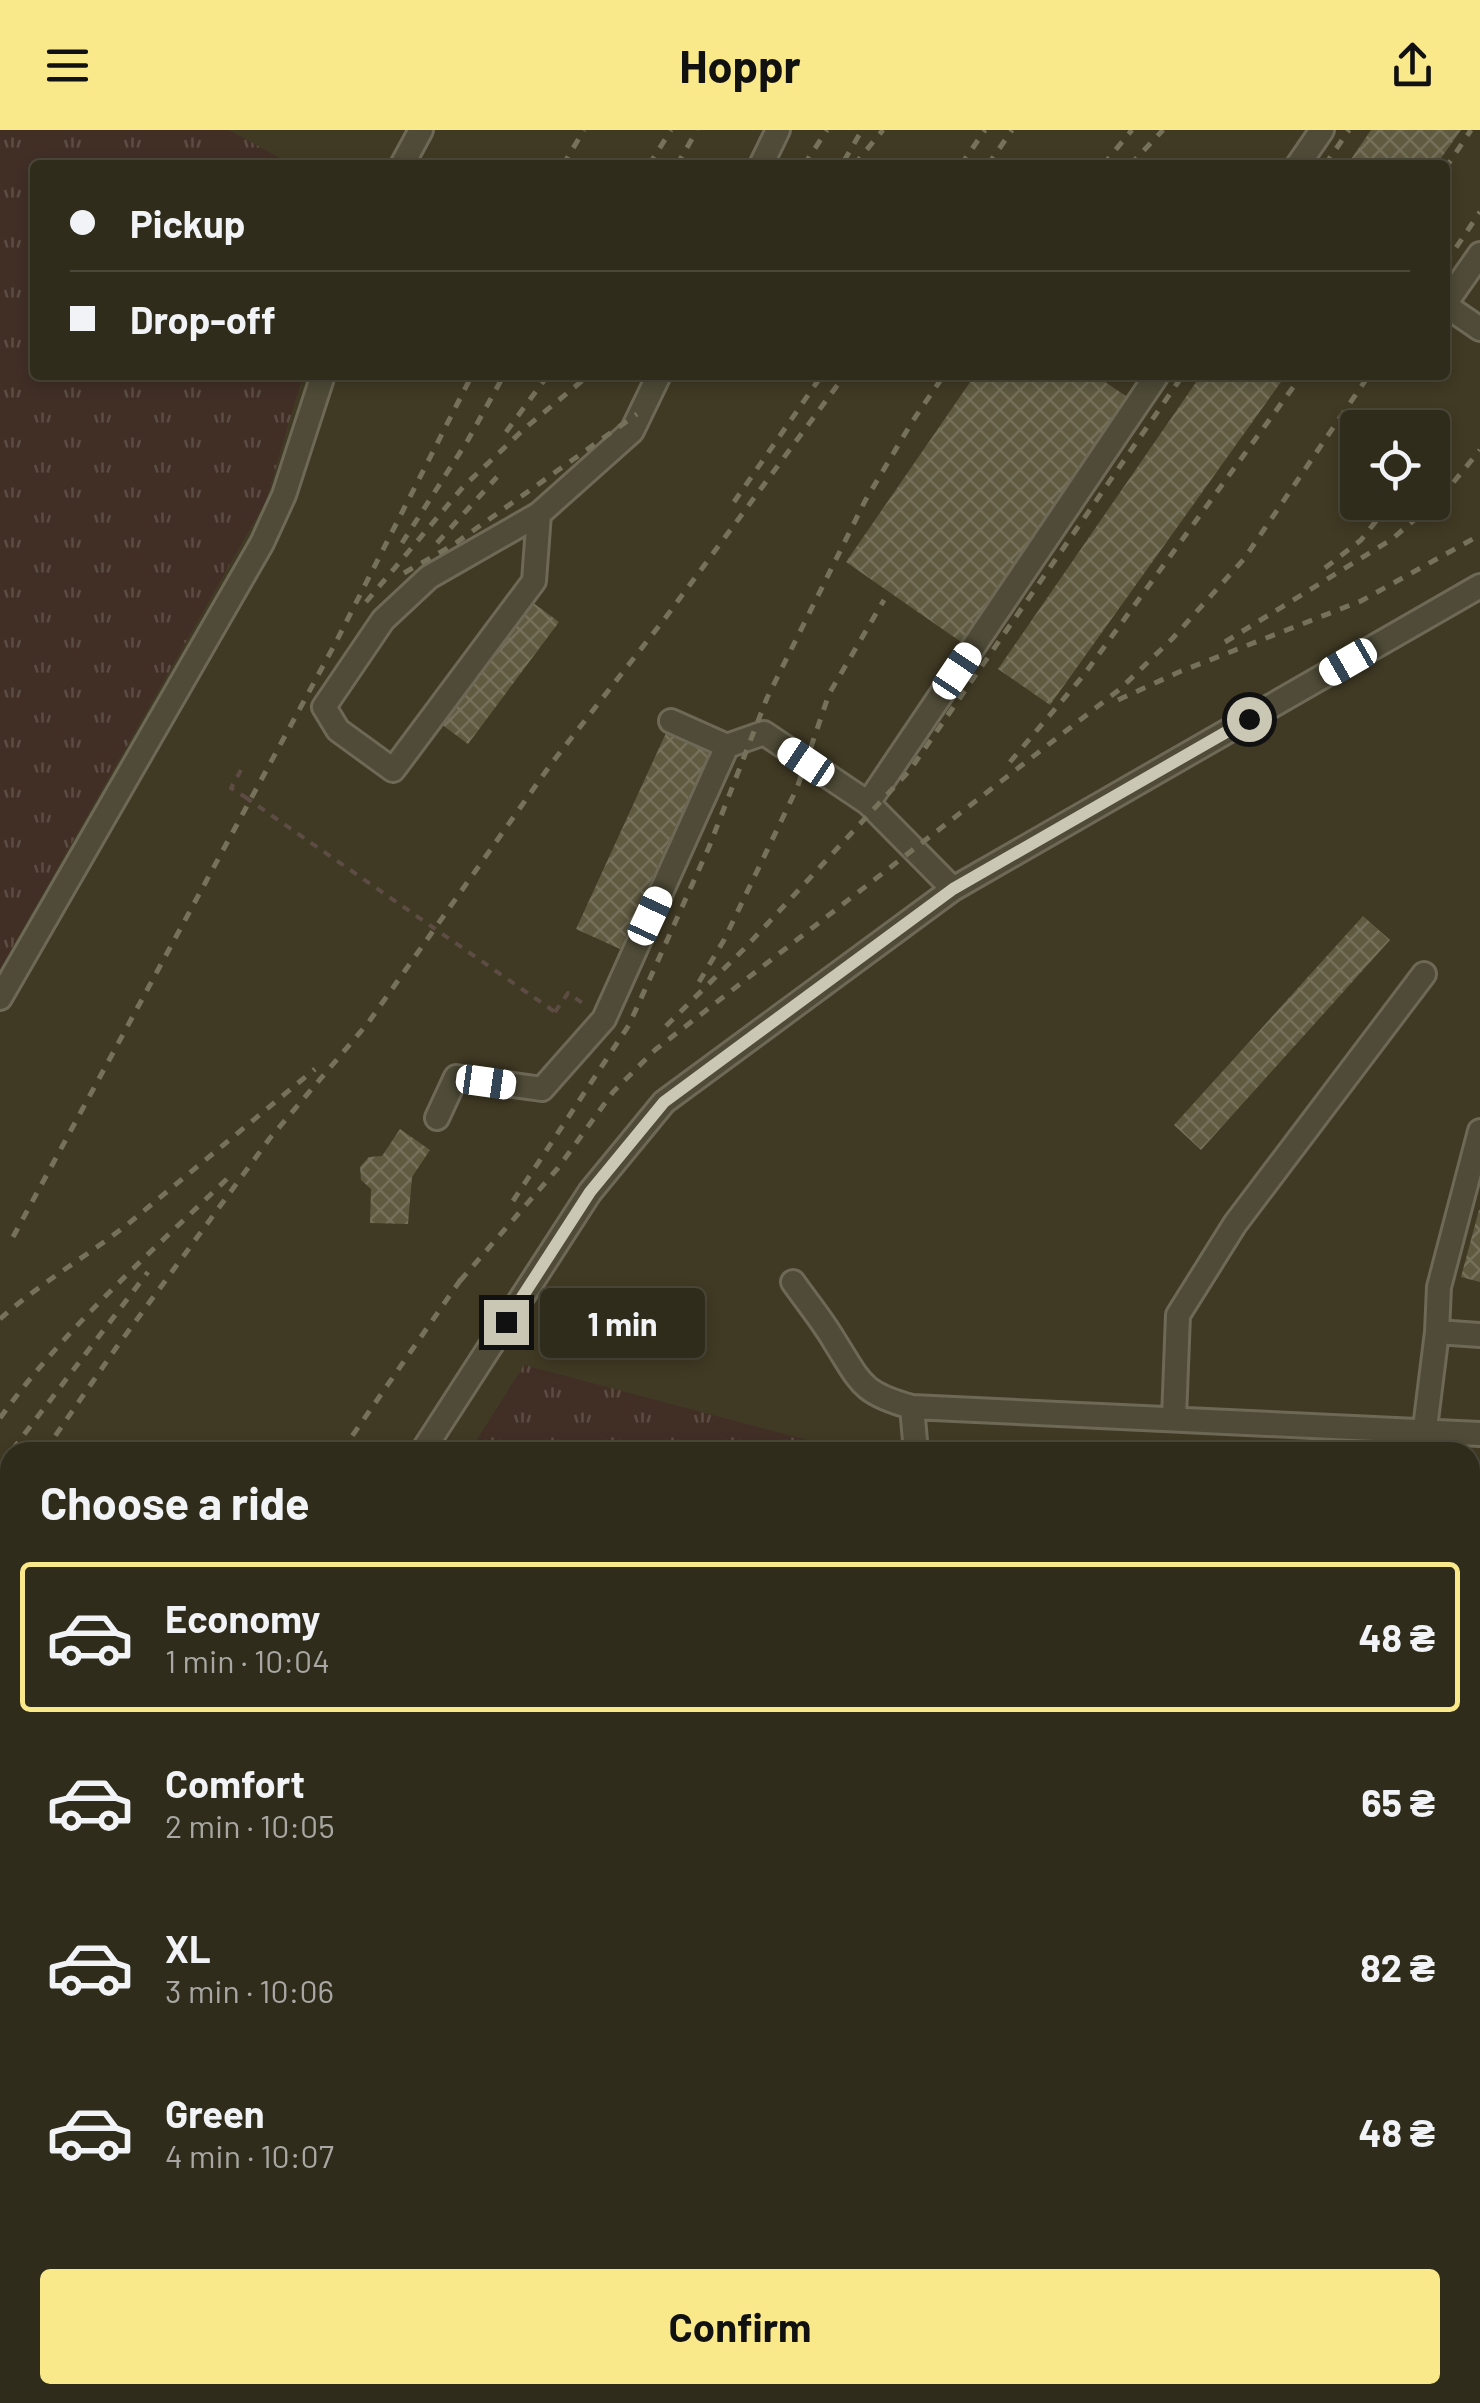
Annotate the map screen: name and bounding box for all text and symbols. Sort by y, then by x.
icon: menu [40,38,95,93]
text: Hoppr [679,38,801,92]
icon: share [1385,38,1440,93]
text: Pickup [130,200,245,246]
text: Drop-off [130,296,276,342]
map controls [1340,410,1450,520]
button: locate [1340,410,1450,520]
car [1315,634,1381,690]
car [928,638,986,704]
route start [1227,697,1272,742]
car [773,733,839,791]
car [624,882,676,950]
car [454,1063,518,1101]
callout: 1 min [541,1287,706,1357]
route end [484,1300,529,1345]
text: 1 min [587,1304,658,1342]
text: Choose a ride [40,1475,310,1529]
icon: car [45,1592,135,1682]
text: Economy [165,1595,320,1641]
text: 48 ₴ [1359,1614,1435,1660]
text: 1 min · 10:04 [165,1641,330,1679]
icon: car [45,1757,135,1847]
text: Comfort [165,1760,305,1806]
text: 65 ₴ [1361,1779,1435,1825]
text: 2 min · 10:05 [165,1806,335,1844]
icon: car [45,1922,135,2012]
text: XL [165,1925,211,1971]
text: 82 ₴ [1360,1944,1435,1990]
text: 3 min · 10:06 [165,1971,334,2009]
icon: car [45,2087,135,2177]
text: Green [165,2090,265,2136]
text: 48 ₴ [1359,2109,1435,2155]
text: 4 min · 10:07 [165,2136,334,2174]
button: Confirm [40,2269,1440,2384]

